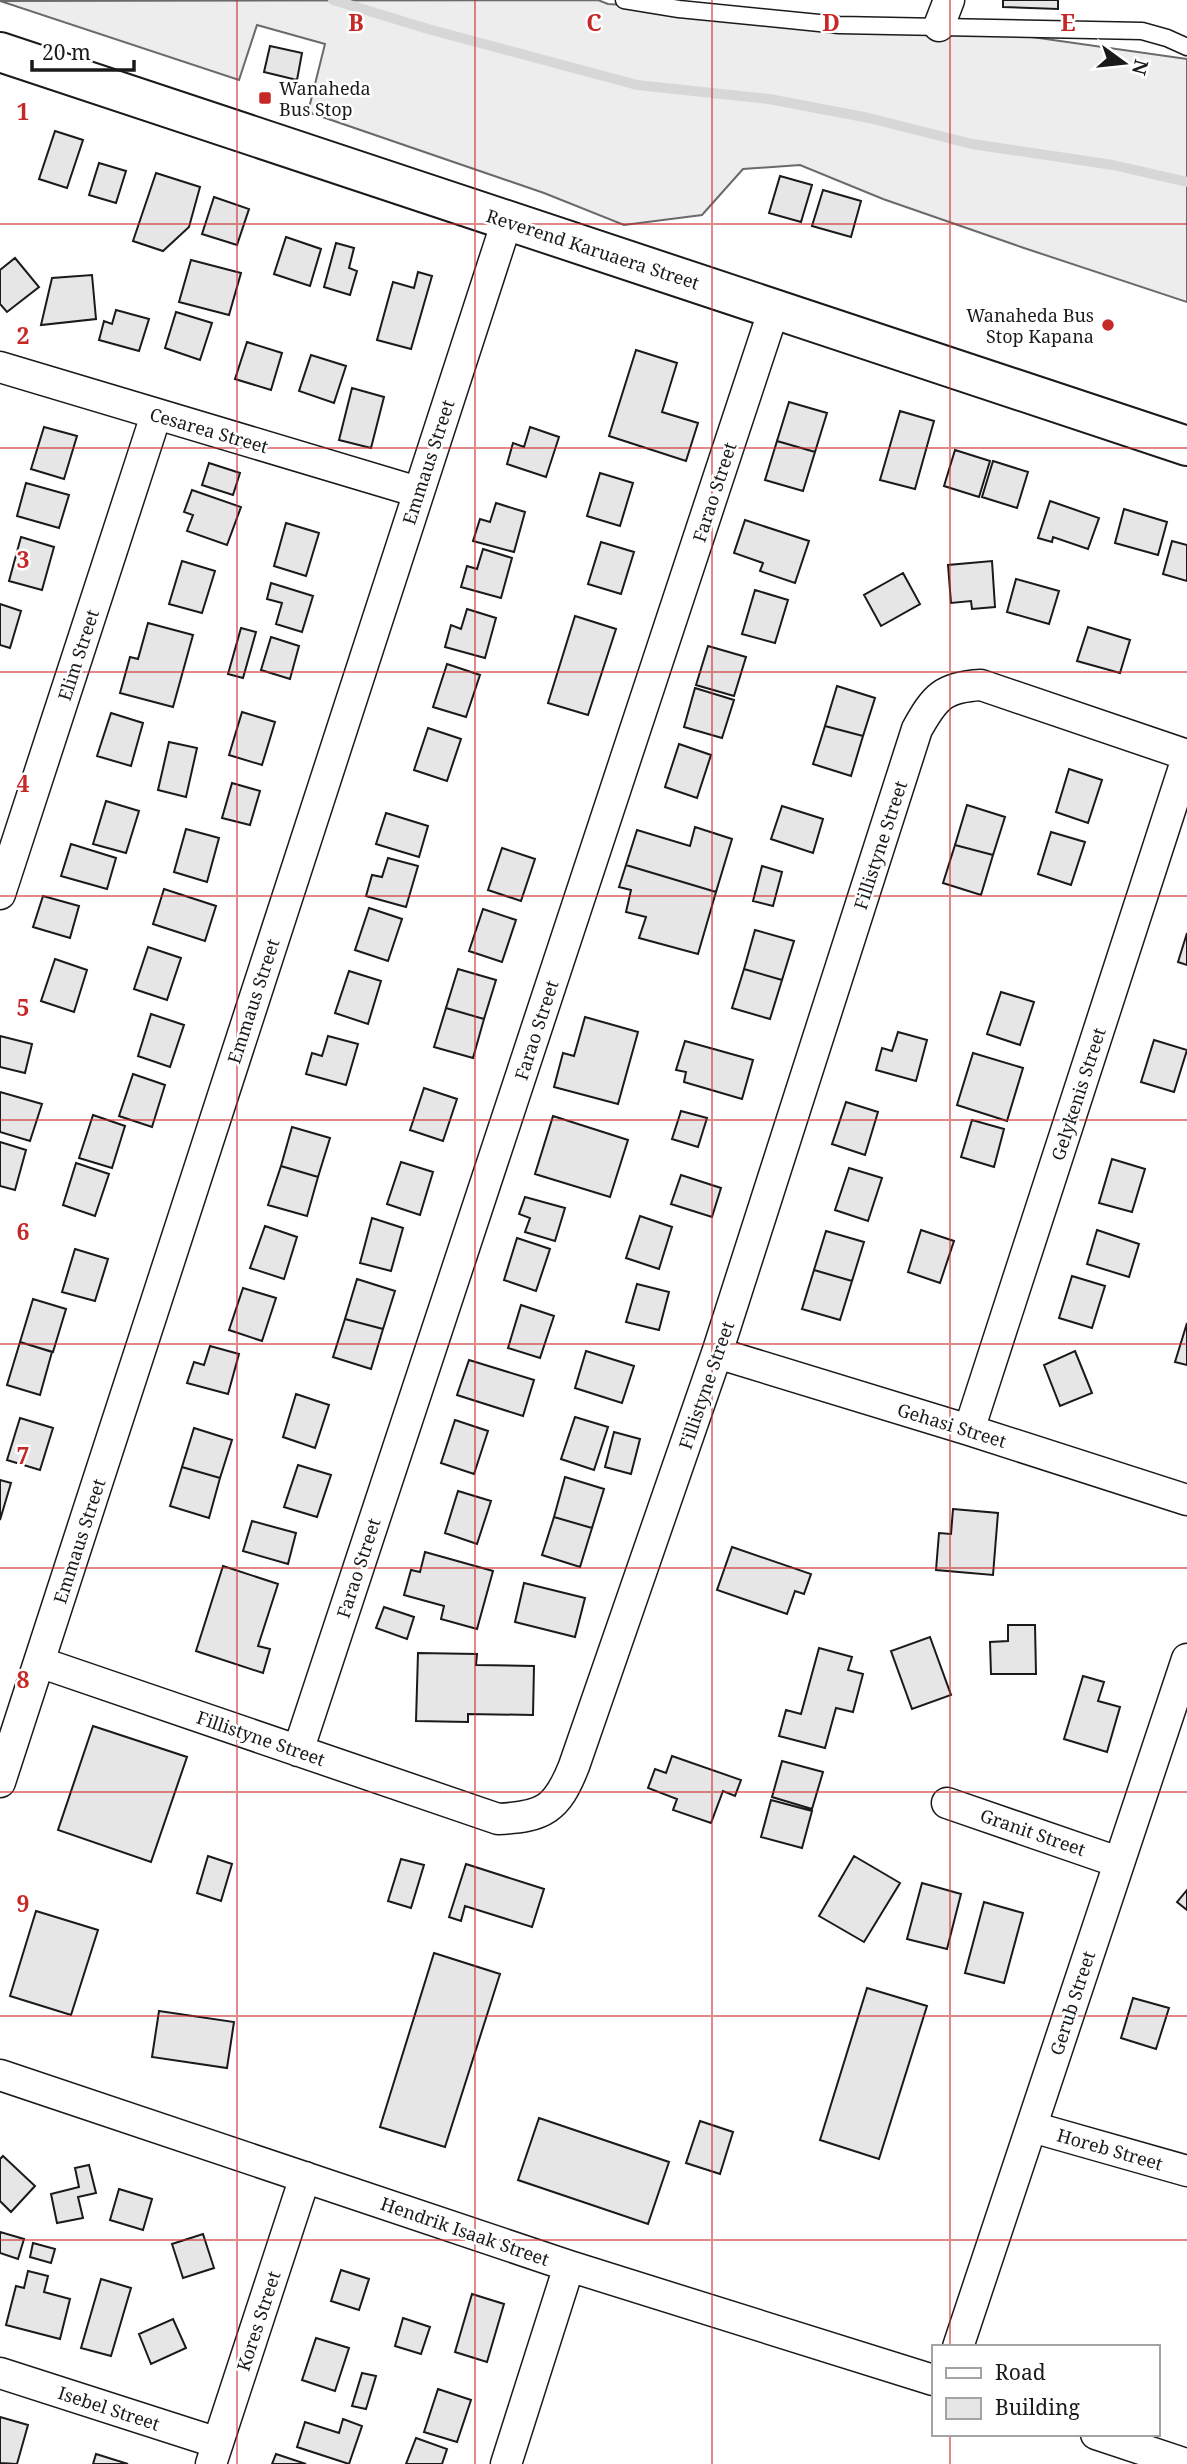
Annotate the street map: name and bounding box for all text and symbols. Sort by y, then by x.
text: B [348,6,364,38]
text: C [586,6,602,38]
text: D [822,6,840,38]
text: E [1060,6,1076,38]
scale bar [32,28,133,72]
north arrow [1089,28,1159,98]
text: 20 m [42,38,91,66]
text: N [1126,57,1155,78]
place label: Wanaheda Bus Stop [279,76,371,121]
marker: Wanaheda Bus Stop [257,90,273,106]
text: 1 [17,95,30,127]
street label: Reverend Karuaera Street [483,203,703,295]
place label: Wanaheda Bus Stop Kapana [966,303,1094,348]
marker: Wanaheda Bus Stop Kapana [1100,317,1116,333]
text: 2 [17,319,30,351]
street label: Emmaus Street [397,397,459,527]
street label: Cesarea Street [147,402,271,458]
street label: Farao Street [687,439,741,545]
text: 3 [17,543,30,575]
street label: Elim Street [52,606,104,704]
text: 4 [17,767,30,799]
street label: Fillistyne Street [848,778,912,912]
street label: Emmaus Street [222,936,284,1066]
street label: Farao Street [509,977,563,1083]
text: 5 [17,991,30,1023]
street label: Gelykenis Street [1045,1024,1111,1164]
text: 6 [17,1215,30,1247]
street label: Fillistyne Street [673,1318,739,1452]
street label: Gehasi Street [895,1397,1009,1453]
text: 7 [17,1439,30,1471]
street label: Emmaus Street [48,1476,110,1606]
street label: Farao Street [331,1515,385,1621]
text: 8 [17,1663,30,1695]
street label: Fillistyne Street [194,1705,328,1771]
street label: Granit Street [977,1803,1089,1861]
text: 9 [17,1887,30,1919]
street label: Gerub Street [1044,1948,1100,2058]
street label: Horeb Street [1054,2122,1166,2176]
street label: Hendrik Isaak Street [378,2191,552,2271]
street label: Kores Street [231,2268,285,2374]
legend [932,2345,1159,2436]
text: Road [995,2358,1046,2386]
street label: Isebel Street [55,2380,163,2436]
text: Building [995,2393,1080,2421]

